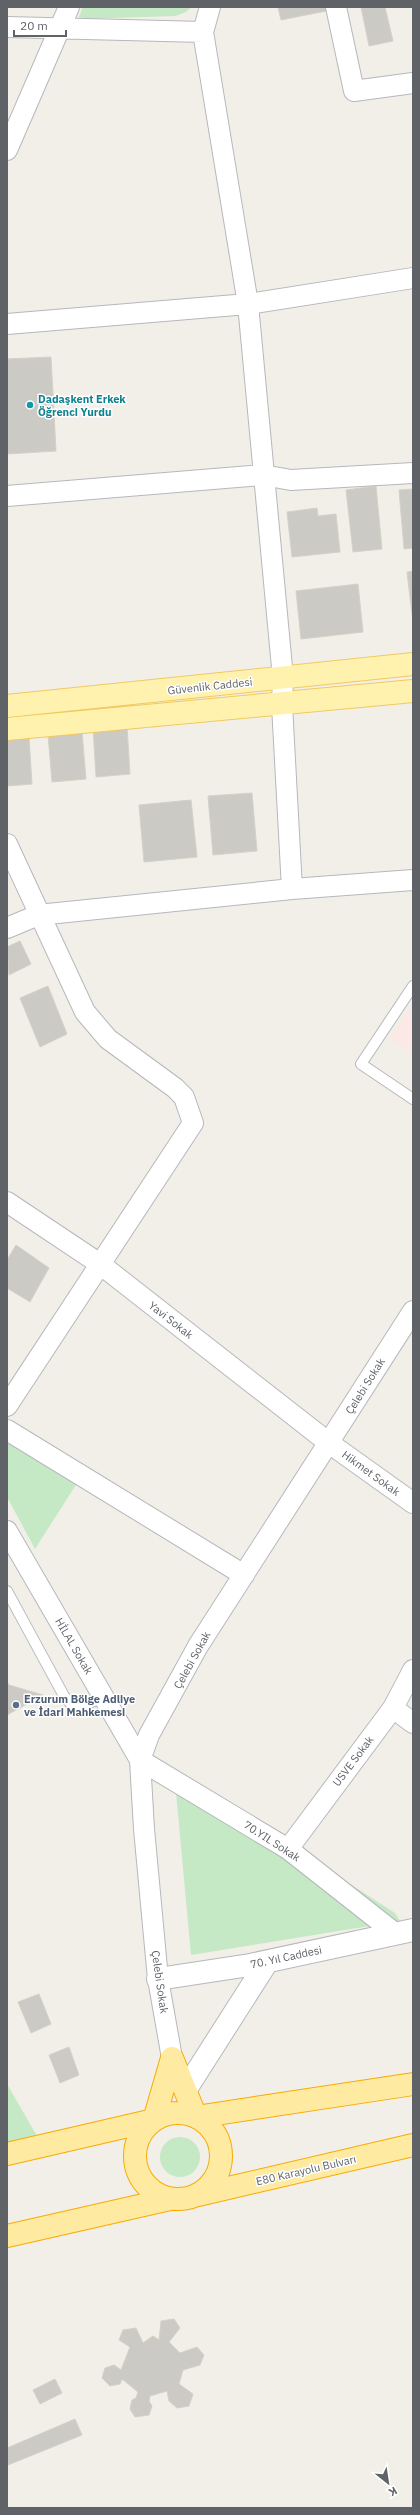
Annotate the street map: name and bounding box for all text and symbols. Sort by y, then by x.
scale bar [14,12,66,38]
text: 20 m [20,18,48,33]
place label: Dadaşkent Erkek Öğrenci Yurdu [38,392,126,419]
marker: Dadaşkent Erkek Öğrenci Yurdu [25,400,35,410]
street label: Güvenlik Caddesi [167,675,253,697]
street label: Yavi Sokak [146,1298,196,1342]
street label: Çelebi Sokak [342,1355,388,1417]
street label: Hikmet Sokak [339,1447,403,1499]
street label: HİLAL Sokak [52,1615,96,1677]
street label: Çelebi Sokak [170,1629,214,1691]
place label: Erzurum Bölge Adliye ve İdari Mahkemesi [24,1692,135,1719]
marker: Erzurum Bölge Adliye ve İdari Mahkemesi [11,1700,21,1710]
street label: USVE Sokak [329,1733,377,1789]
street label: 70.YIL Sokak [241,1818,303,1865]
street label: 70. Yıl Caddesi [249,1943,323,1971]
street label: Çelebi Sokak [149,1950,171,2015]
street label: E80 Karayolu Bulvarı [255,2152,357,2188]
north arrow [368,2463,408,2503]
text: K [386,2484,400,2500]

